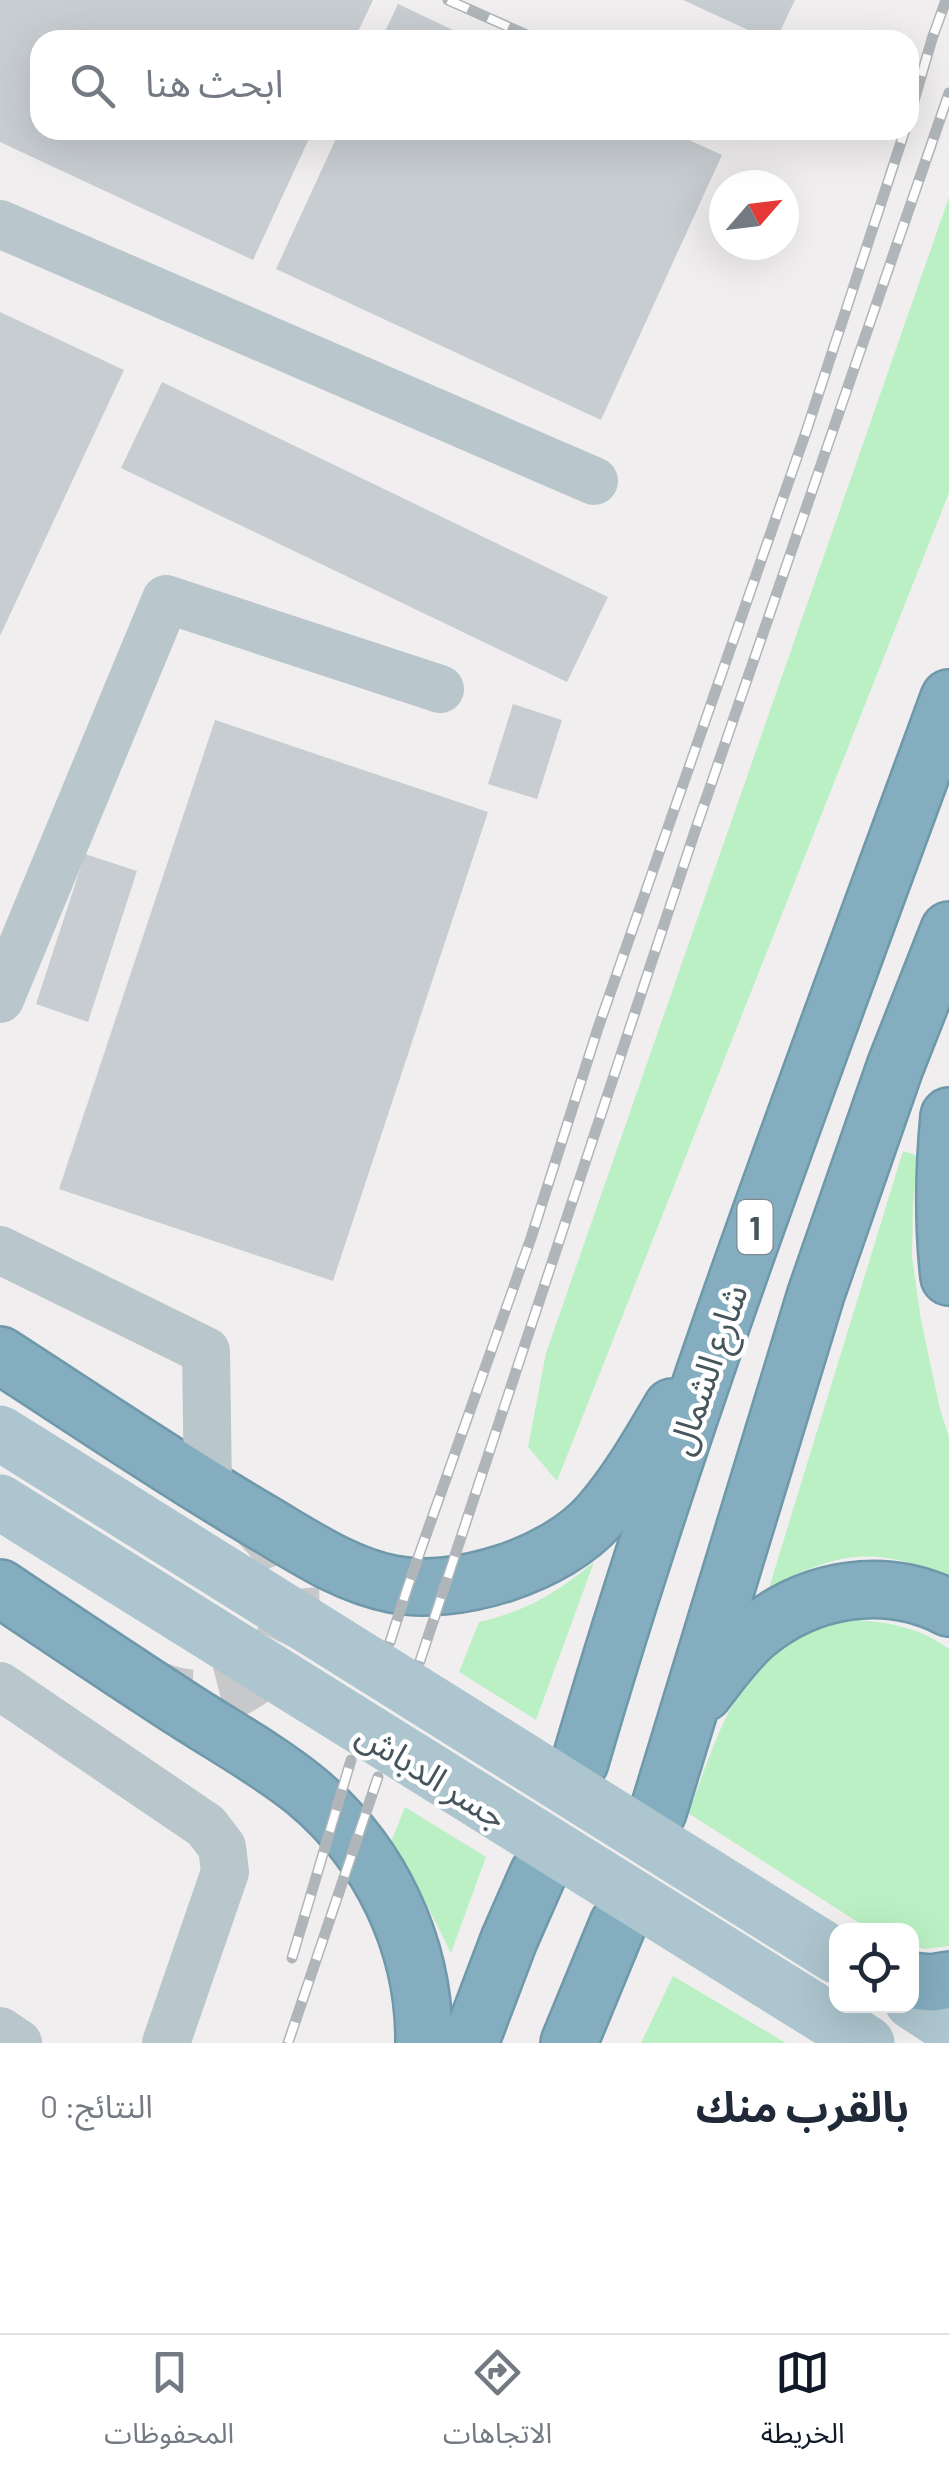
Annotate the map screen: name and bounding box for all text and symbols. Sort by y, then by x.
search box [30,30,919,140]
icon: search [65,58,120,113]
text: ابحث هنا [145,59,284,105]
north arrow [709,170,799,260]
road number: 1 [738,1200,772,1254]
street label: شارع الشمال [657,1278,761,1462]
street label: جسر الدباش [350,1711,516,1837]
map controls [829,1923,919,2013]
button: locate [829,1923,919,2013]
text: بالقرب منك [696,2080,909,2130]
text: النتائج: 0 [40,2086,153,2124]
tab: المحفوظات [104,2345,234,2464]
tab: الاتجاهات [443,2345,552,2464]
tab: الخريطة [761,2345,845,2464]

